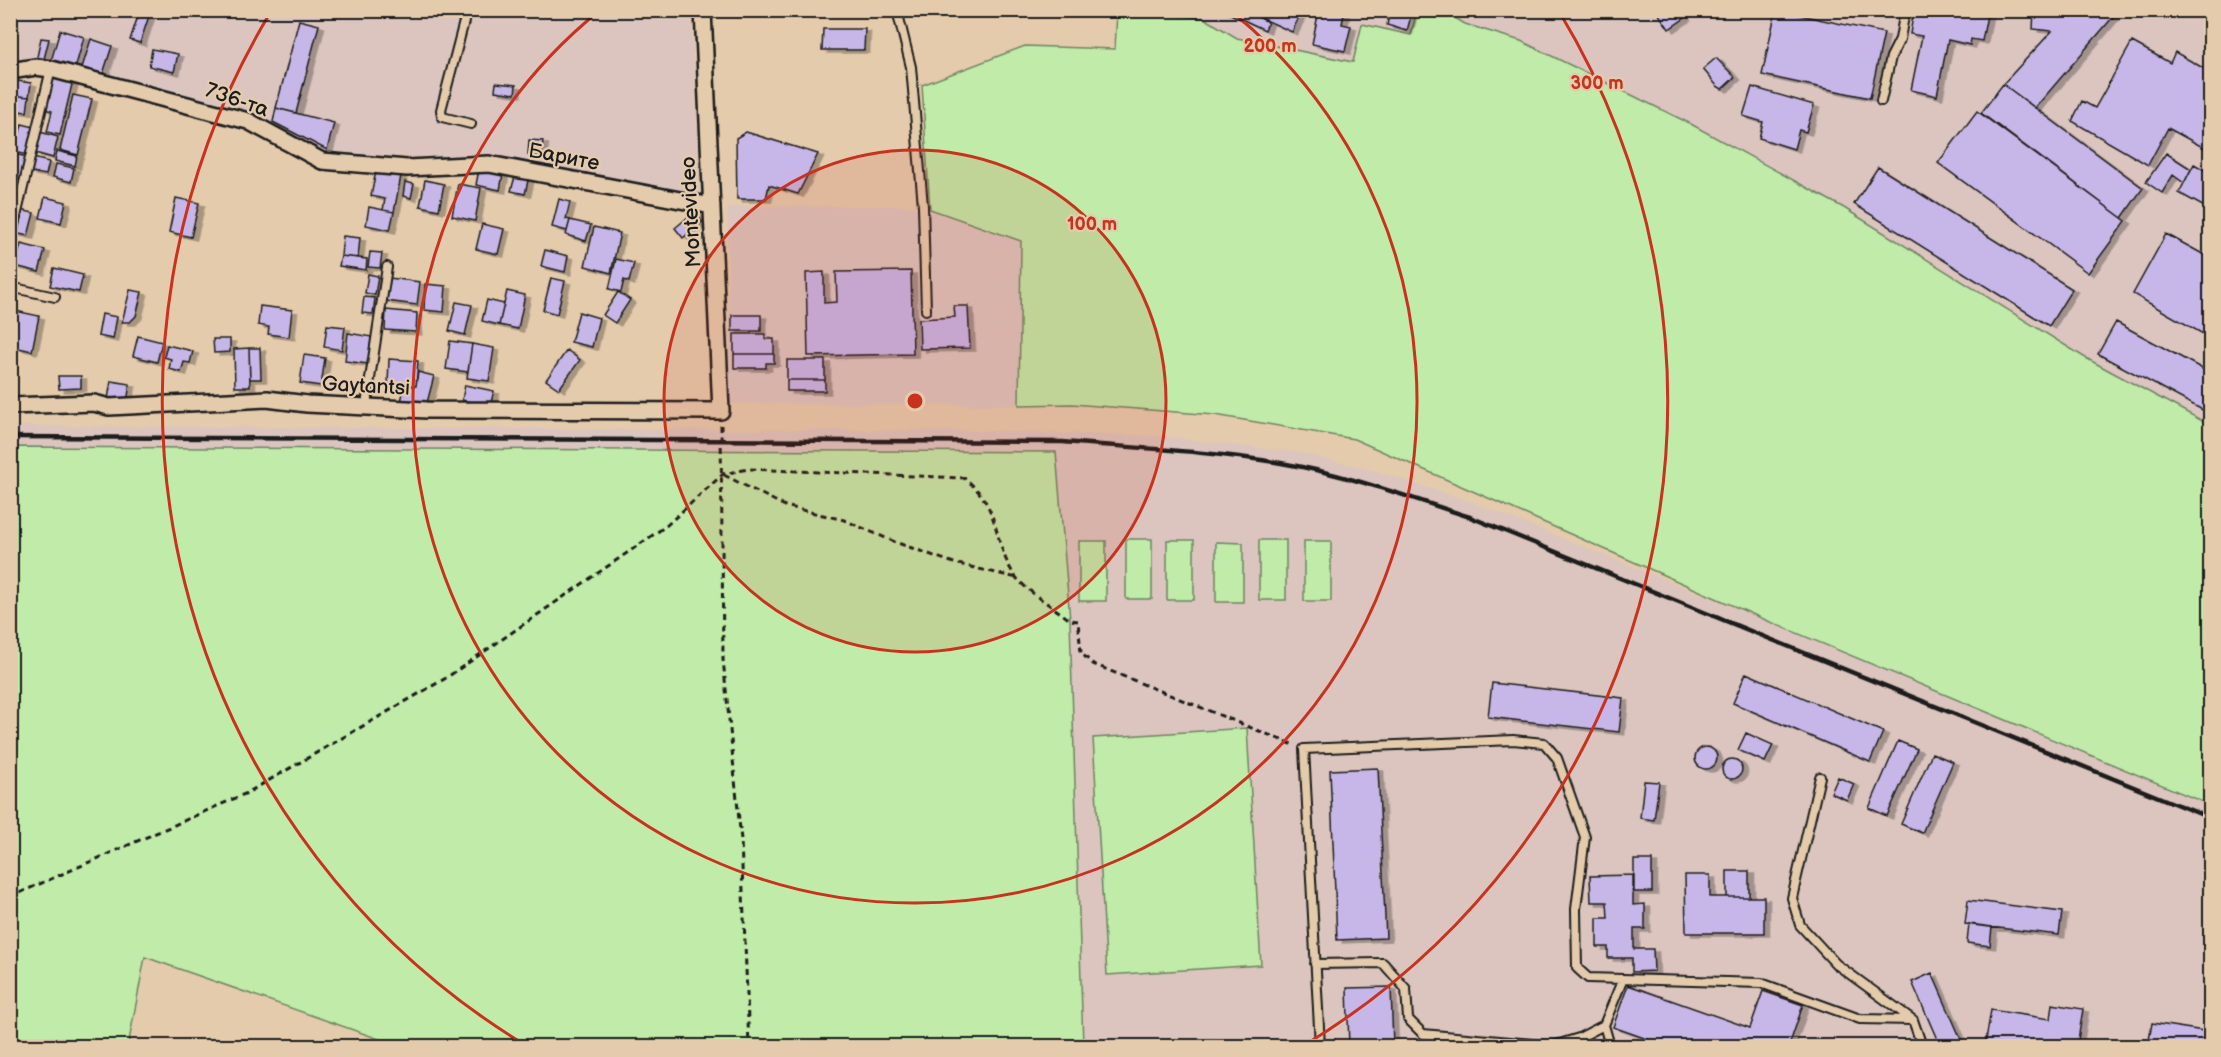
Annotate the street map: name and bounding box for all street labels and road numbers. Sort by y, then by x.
street label: 736-та [202,78,273,123]
street label: Барите [526,138,602,176]
street label: Montevideo [676,156,706,268]
street label: Gaytantsi [321,371,411,401]

